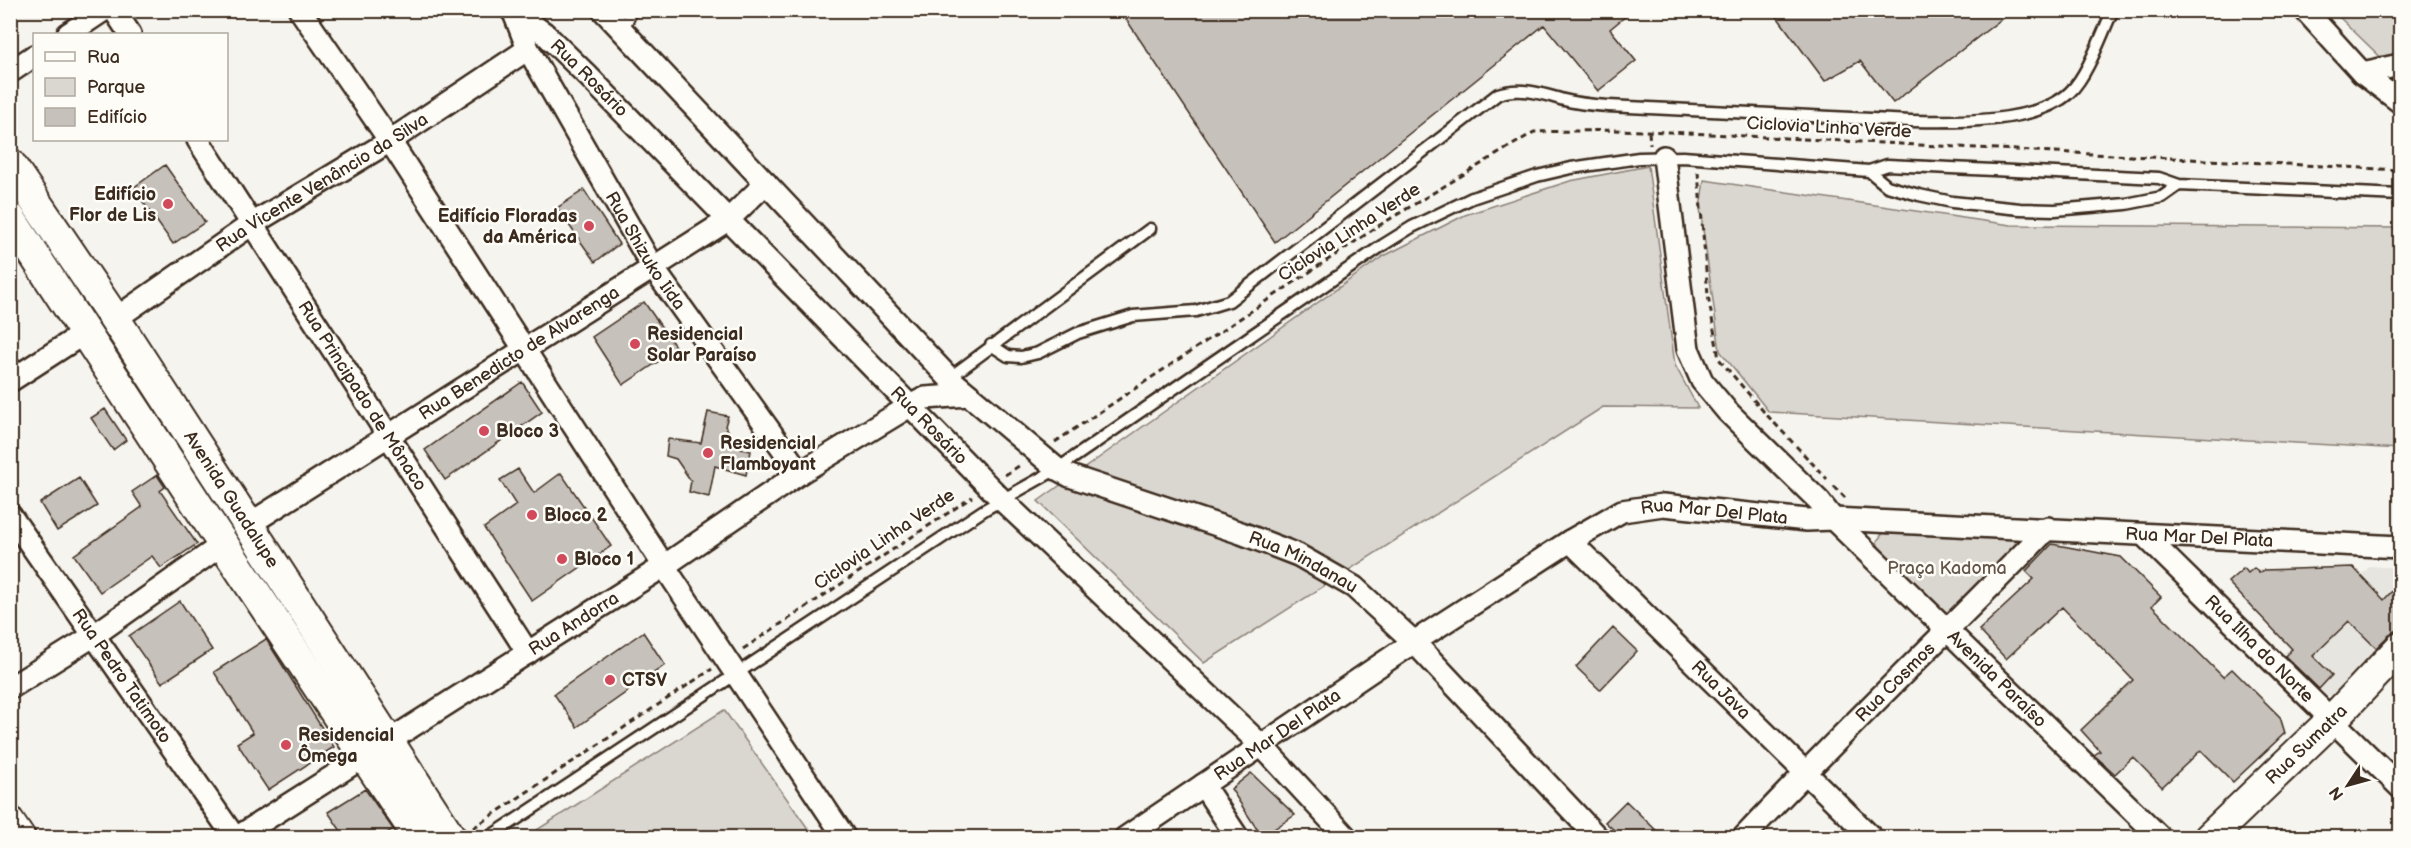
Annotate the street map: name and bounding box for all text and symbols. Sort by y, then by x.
legend [33,33,228,141]
street label: Rua Rosário [546,35,632,121]
text: Rua [87,47,120,68]
text: Parque [87,77,145,98]
text: Edifício [87,107,147,128]
street label: Rua Vicente Venâncio da Silva [212,109,432,257]
street label: Ciclovia Linha Verde [1746,113,1912,142]
street label: Ciclovia Linha Verde [1274,178,1425,286]
place label: Edifício Flor de Lis [69,184,156,226]
street label: Rua Shizuko Iida [601,188,690,314]
marker: Edifício Flor de Lis [161,197,175,211]
place label: Edifício Floradas da América [438,206,577,248]
marker: Edifício Floradas da América [582,219,596,233]
street label: Rua Benedicto de Alvarenga [415,282,623,425]
street label: Rua Principado de Mônaco [293,297,431,495]
place label: Residencial Solar Paraíso [647,324,757,366]
marker: Residencial Solar Paraíso [628,337,642,351]
street label: Rua Rosário [886,382,972,469]
place label: Bloco 3 [496,421,559,442]
marker: Bloco 3 [477,424,491,438]
street label: Avenida Guadalupe [179,427,283,572]
place label: Residencial Flamboyant [720,433,816,475]
marker: Residencial Flamboyant [701,446,715,460]
street label: Ciclovia Linha Verde [810,484,959,594]
street label: Rua Mar Del Plata [1639,495,1789,529]
place label: Bloco 2 [544,505,607,526]
marker: Bloco 2 [525,508,539,522]
street label: Rua Mar Del Plata [2125,523,2274,552]
street label: Rua Mindanau [1246,527,1361,598]
place label: Bloco 1 [574,549,634,570]
marker: Bloco 1 [555,552,569,566]
park label: Praça Kadoma [1887,558,2007,579]
street label: Rua Andorra [525,588,623,660]
street label: Rua Ilha do Norte [2200,591,2318,707]
street label: Rua Pedro Tatimoto [67,605,176,747]
street label: Avenida Paraíso [1943,626,2051,732]
street label: Rua Cosmos [1851,638,1940,726]
street label: Rua Java [1687,656,1755,724]
place label: CTSV [622,670,667,691]
marker: CTSV [603,673,617,687]
street label: Rua Mar Del Plata [1210,685,1345,785]
street label: Rua Sumatra [2261,701,2352,789]
place label: Residencial Ômega [298,725,394,767]
marker: Residencial Ômega [279,738,293,752]
north arrow [2318,755,2378,815]
text: N [2326,782,2348,803]

